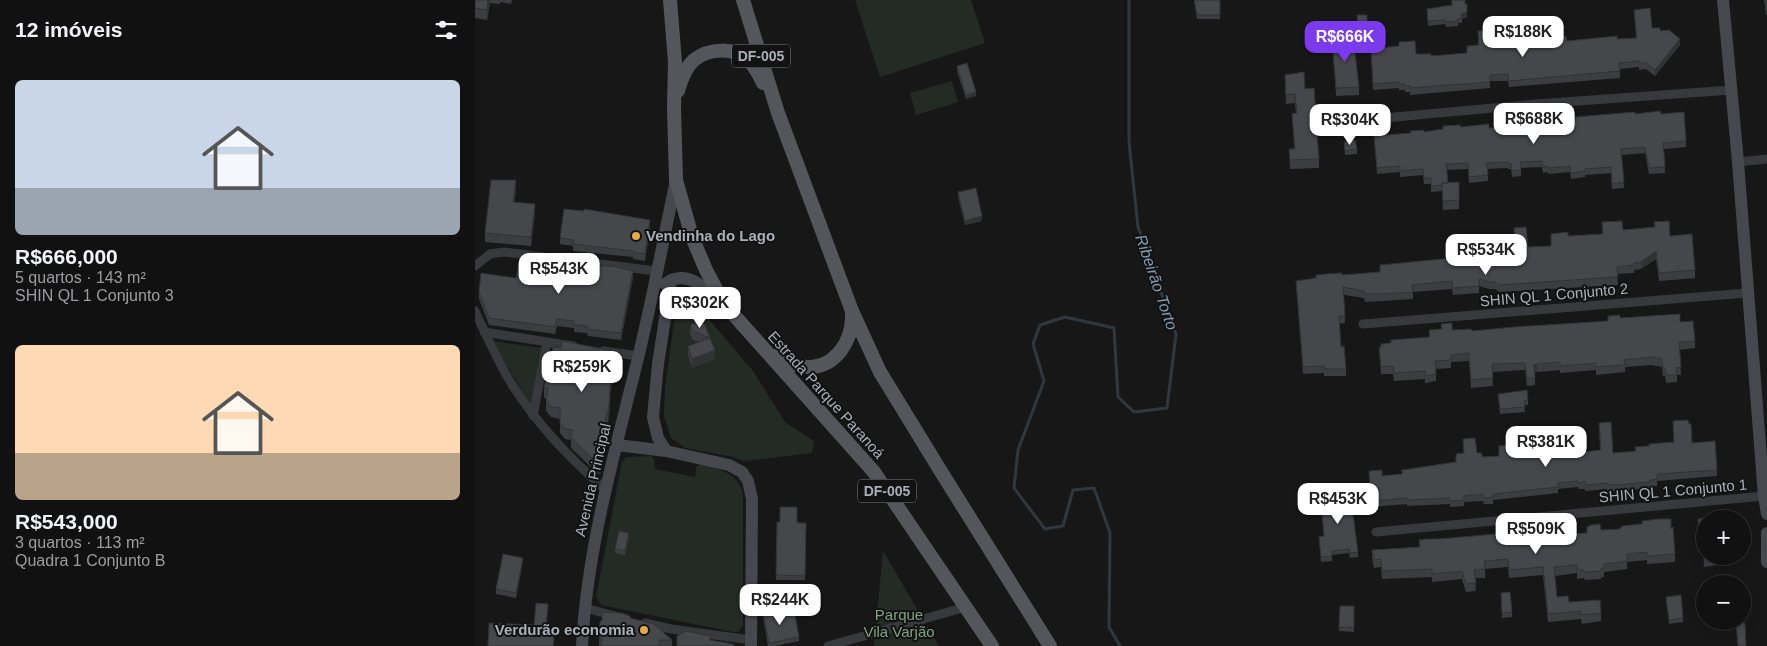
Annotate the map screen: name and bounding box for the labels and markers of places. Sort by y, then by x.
pin: R$188K [1482,15,1564,58]
pin: R$666K [1304,20,1386,63]
pin: R$688K [1493,102,1575,145]
pin: R$304K [1309,104,1391,146]
place label: Vendinha do Lago [646,227,775,244]
marker: Vendinha do Lago [630,230,642,242]
pin: R$534K [1445,234,1527,276]
pin: R$543K [518,252,600,295]
pin: R$302K [659,286,741,329]
pin: R$259K [541,350,623,393]
pin: R$381K [1505,426,1587,468]
pin: R$453K [1297,482,1379,525]
pin: R$509K [1495,512,1577,555]
pin: R$244K [739,584,821,626]
place label: Verdurão economia [495,621,635,638]
marker: Verdurão economia [638,624,650,636]

